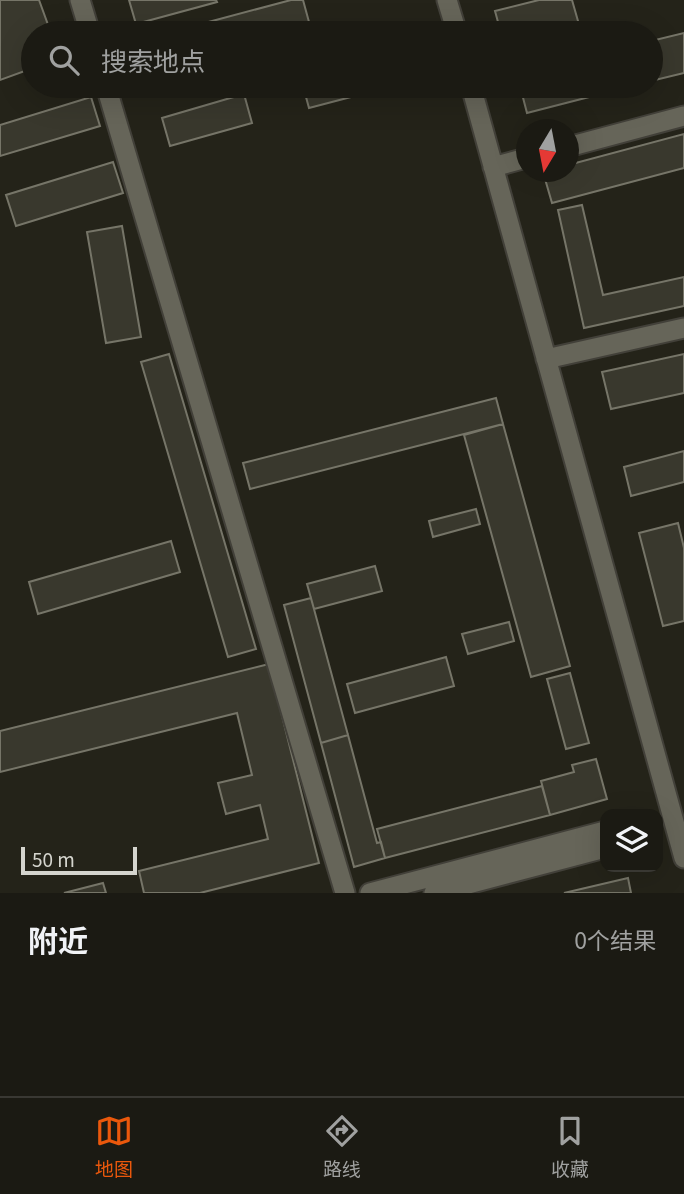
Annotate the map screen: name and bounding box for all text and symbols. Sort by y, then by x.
search box [21,21,663,98]
icon: search [45,41,83,79]
text: 搜索地点 [101,41,205,78]
north arrow [516,119,579,182]
map controls [600,809,663,872]
button: layers [600,809,663,872]
scale bar [21,844,136,876]
text: 50 m [32,845,75,872]
text: 附近 [28,917,88,961]
text: 0个结果 [574,922,656,956]
tab: 地图 [95,1112,133,1181]
tab: 路线 [323,1112,361,1181]
tab: 收藏 [551,1112,589,1181]

